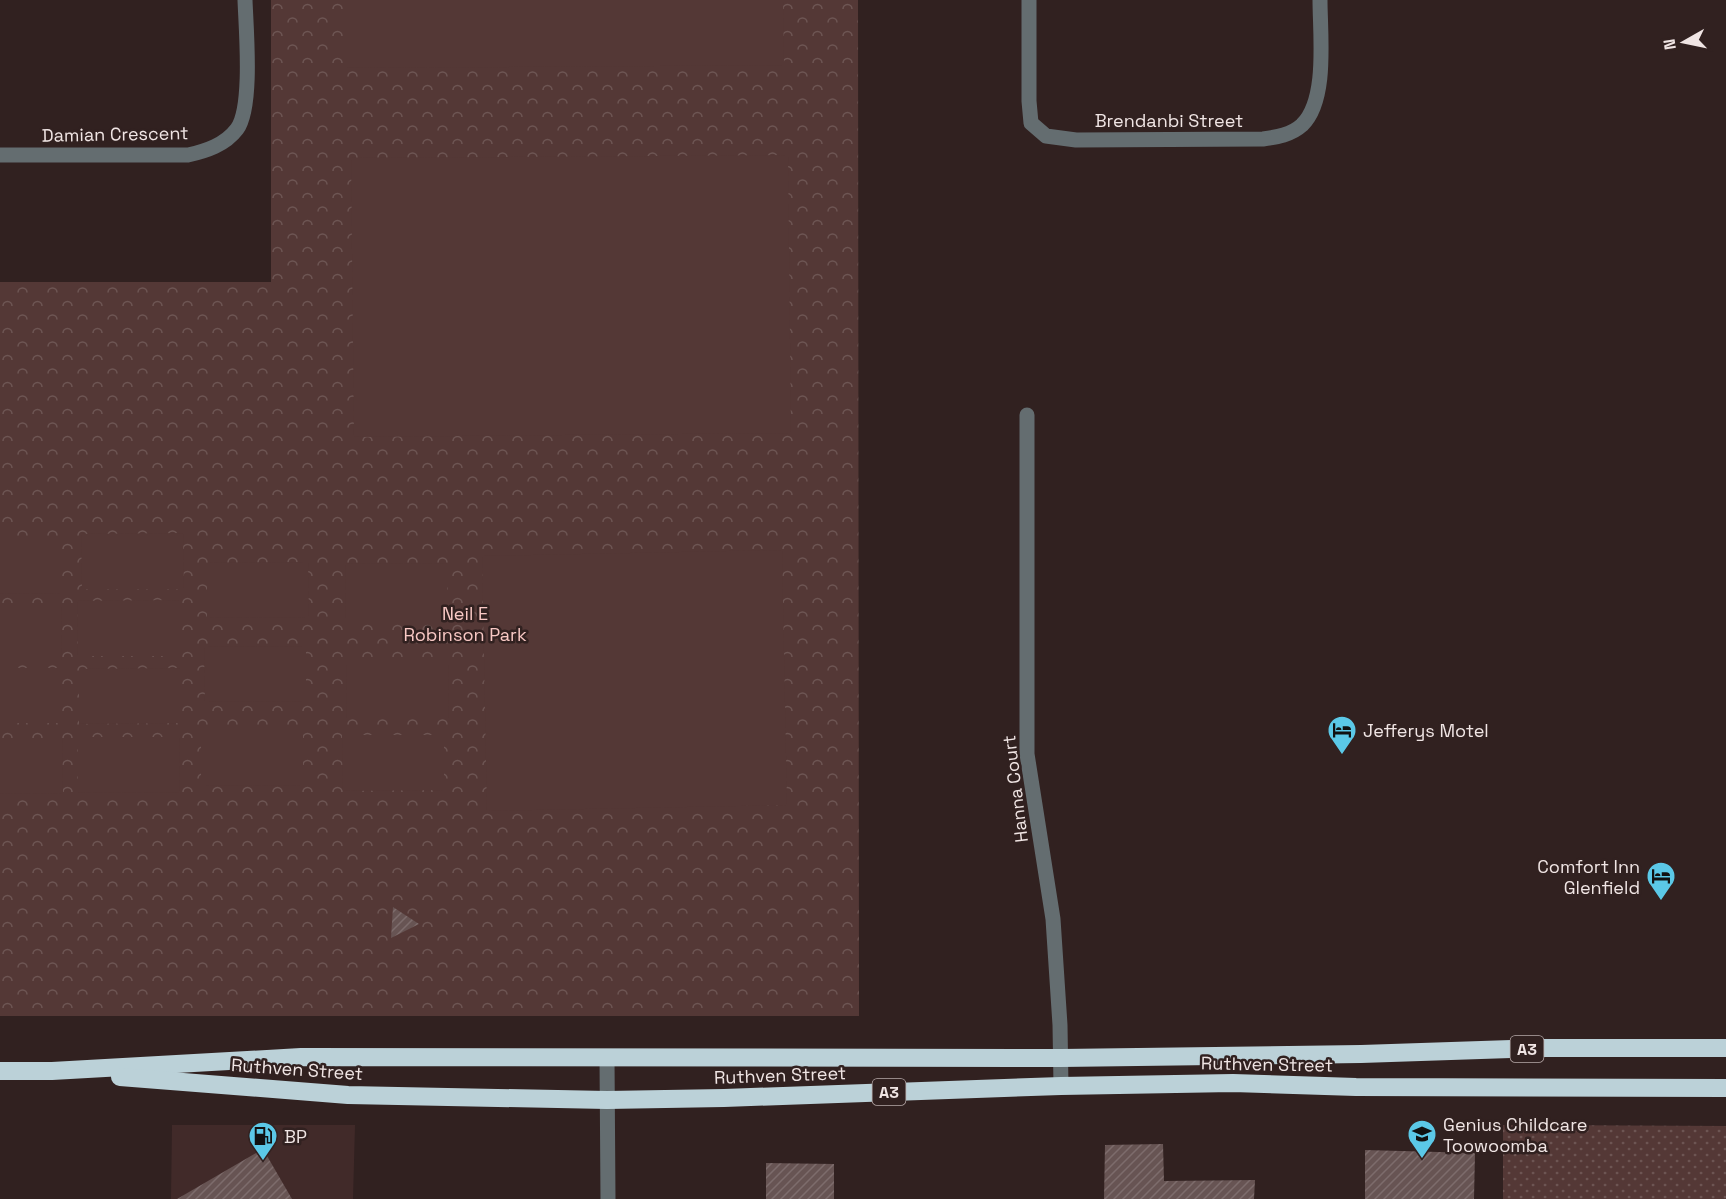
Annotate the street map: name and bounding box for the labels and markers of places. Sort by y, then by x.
hotel icon: Jefferys Motel [1326,714,1358,756]
place label: Jefferys Motel [1363,719,1489,742]
place label: Comfort Inn Glenfield [1537,855,1640,899]
hotel icon: Comfort Inn Glenfield [1645,860,1677,902]
place label: Genius Childcare Toowoomba [1443,1113,1587,1157]
school or university icon: Genius Childcare Toowoomba [1406,1118,1438,1160]
fuel station icon: BP [247,1120,279,1162]
place label: BP [284,1125,307,1148]

